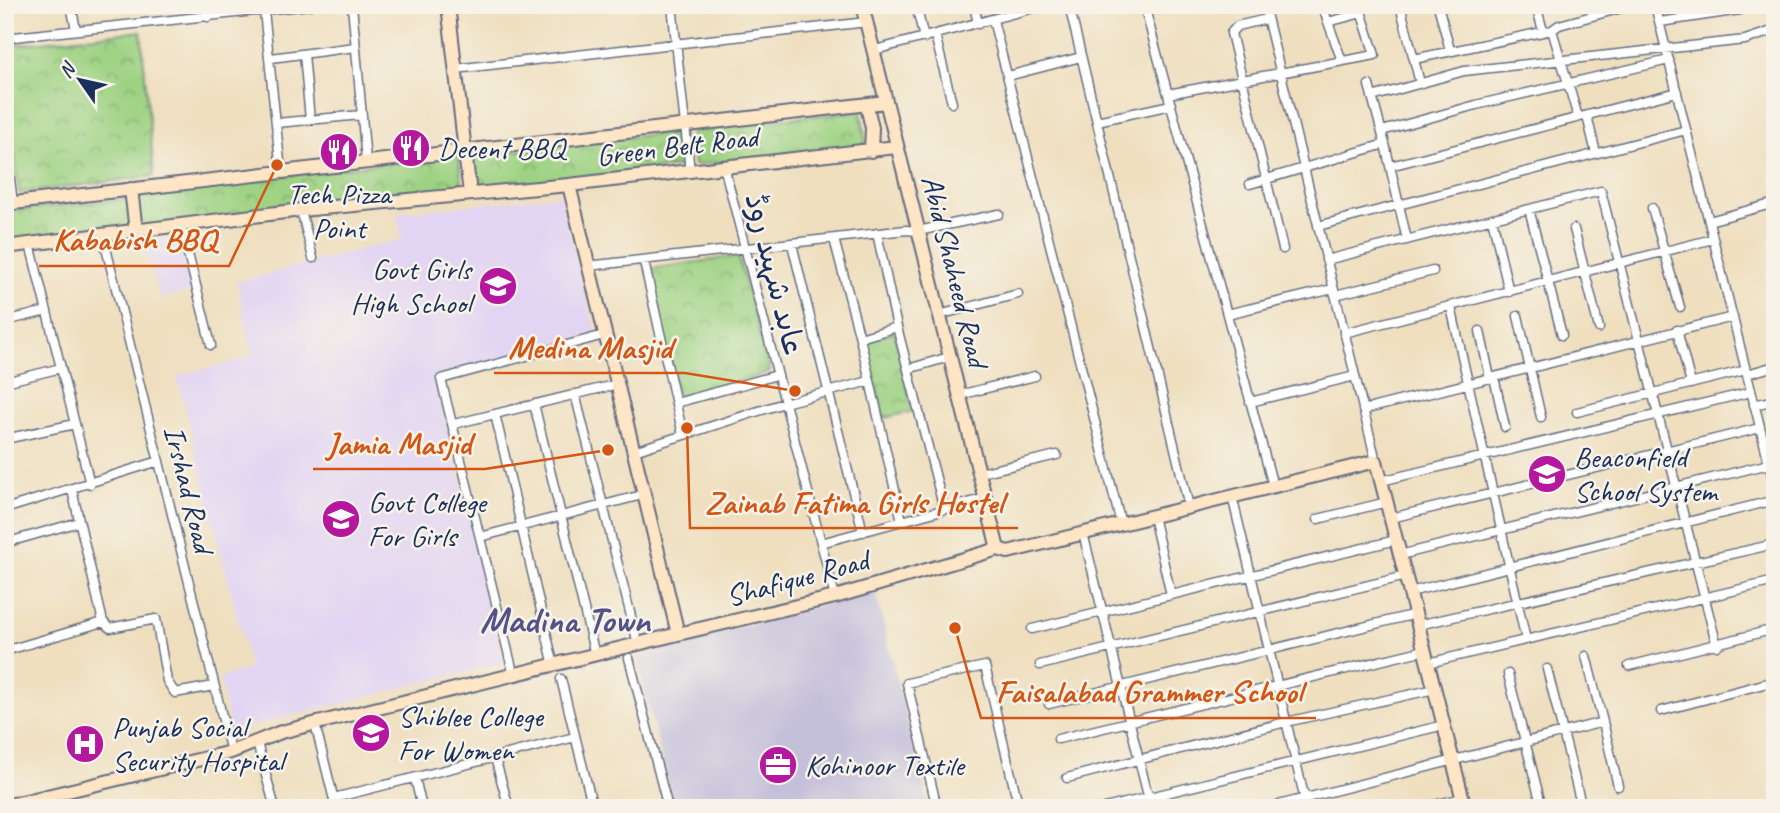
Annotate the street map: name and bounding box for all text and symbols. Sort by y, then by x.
north arrow [46,46,116,116]
text: N [53,57,82,83]
street label: Green Belt Road [594,117,764,175]
restaurant icon: Decent BBQ [390,127,432,169]
place label: Decent BBQ [438,129,567,167]
restaurant icon: Tech Pizza Point [318,131,360,173]
street label: Abid Shaheed Road [913,171,998,375]
place label: Tech Pizza Point [287,175,393,247]
street label: عابد شہید روڈ [737,189,813,359]
callout: Kababish BBQ [39,213,229,266]
text: Kababish BBQ [53,219,220,260]
place label: Govt Girls High School [351,250,476,322]
school or university icon: Govt Girls High School [477,265,519,307]
callout: Medina Masjid [494,320,685,373]
text: Medina Masjid [508,327,677,368]
callout: Jamia Masjid [313,416,485,469]
street label: Irshad Road [155,422,224,560]
text: Jamia Masjid [325,423,476,464]
place label: Beaconfield School System [1574,438,1719,510]
school or university icon: Beaconfield School System [1526,453,1568,495]
callout: Zainab Fatima Girls Hostel [690,475,1018,528]
text: Zainab Fatima Girls Hostel [705,482,1009,523]
place label: Govt College For Girls [368,483,488,555]
school or university icon: Govt College For Girls [320,498,362,540]
street label: Shafique Road [722,540,876,615]
district label: Madina Town [480,596,651,643]
callout: Faisalabad Grammer School [981,665,1316,718]
text: Faisalabad Grammer School [996,671,1308,712]
place label: Shiblee College For Women [398,697,545,769]
place label: Punjab Social Security Hospital [112,708,288,780]
school or university icon: Shiblee College For Women [350,712,392,754]
hospital icon: Punjab Social Security Hospital [64,723,106,765]
office icon: Kohinoor Textile [757,744,799,786]
place label: Kohinoor Textile [805,746,966,784]

